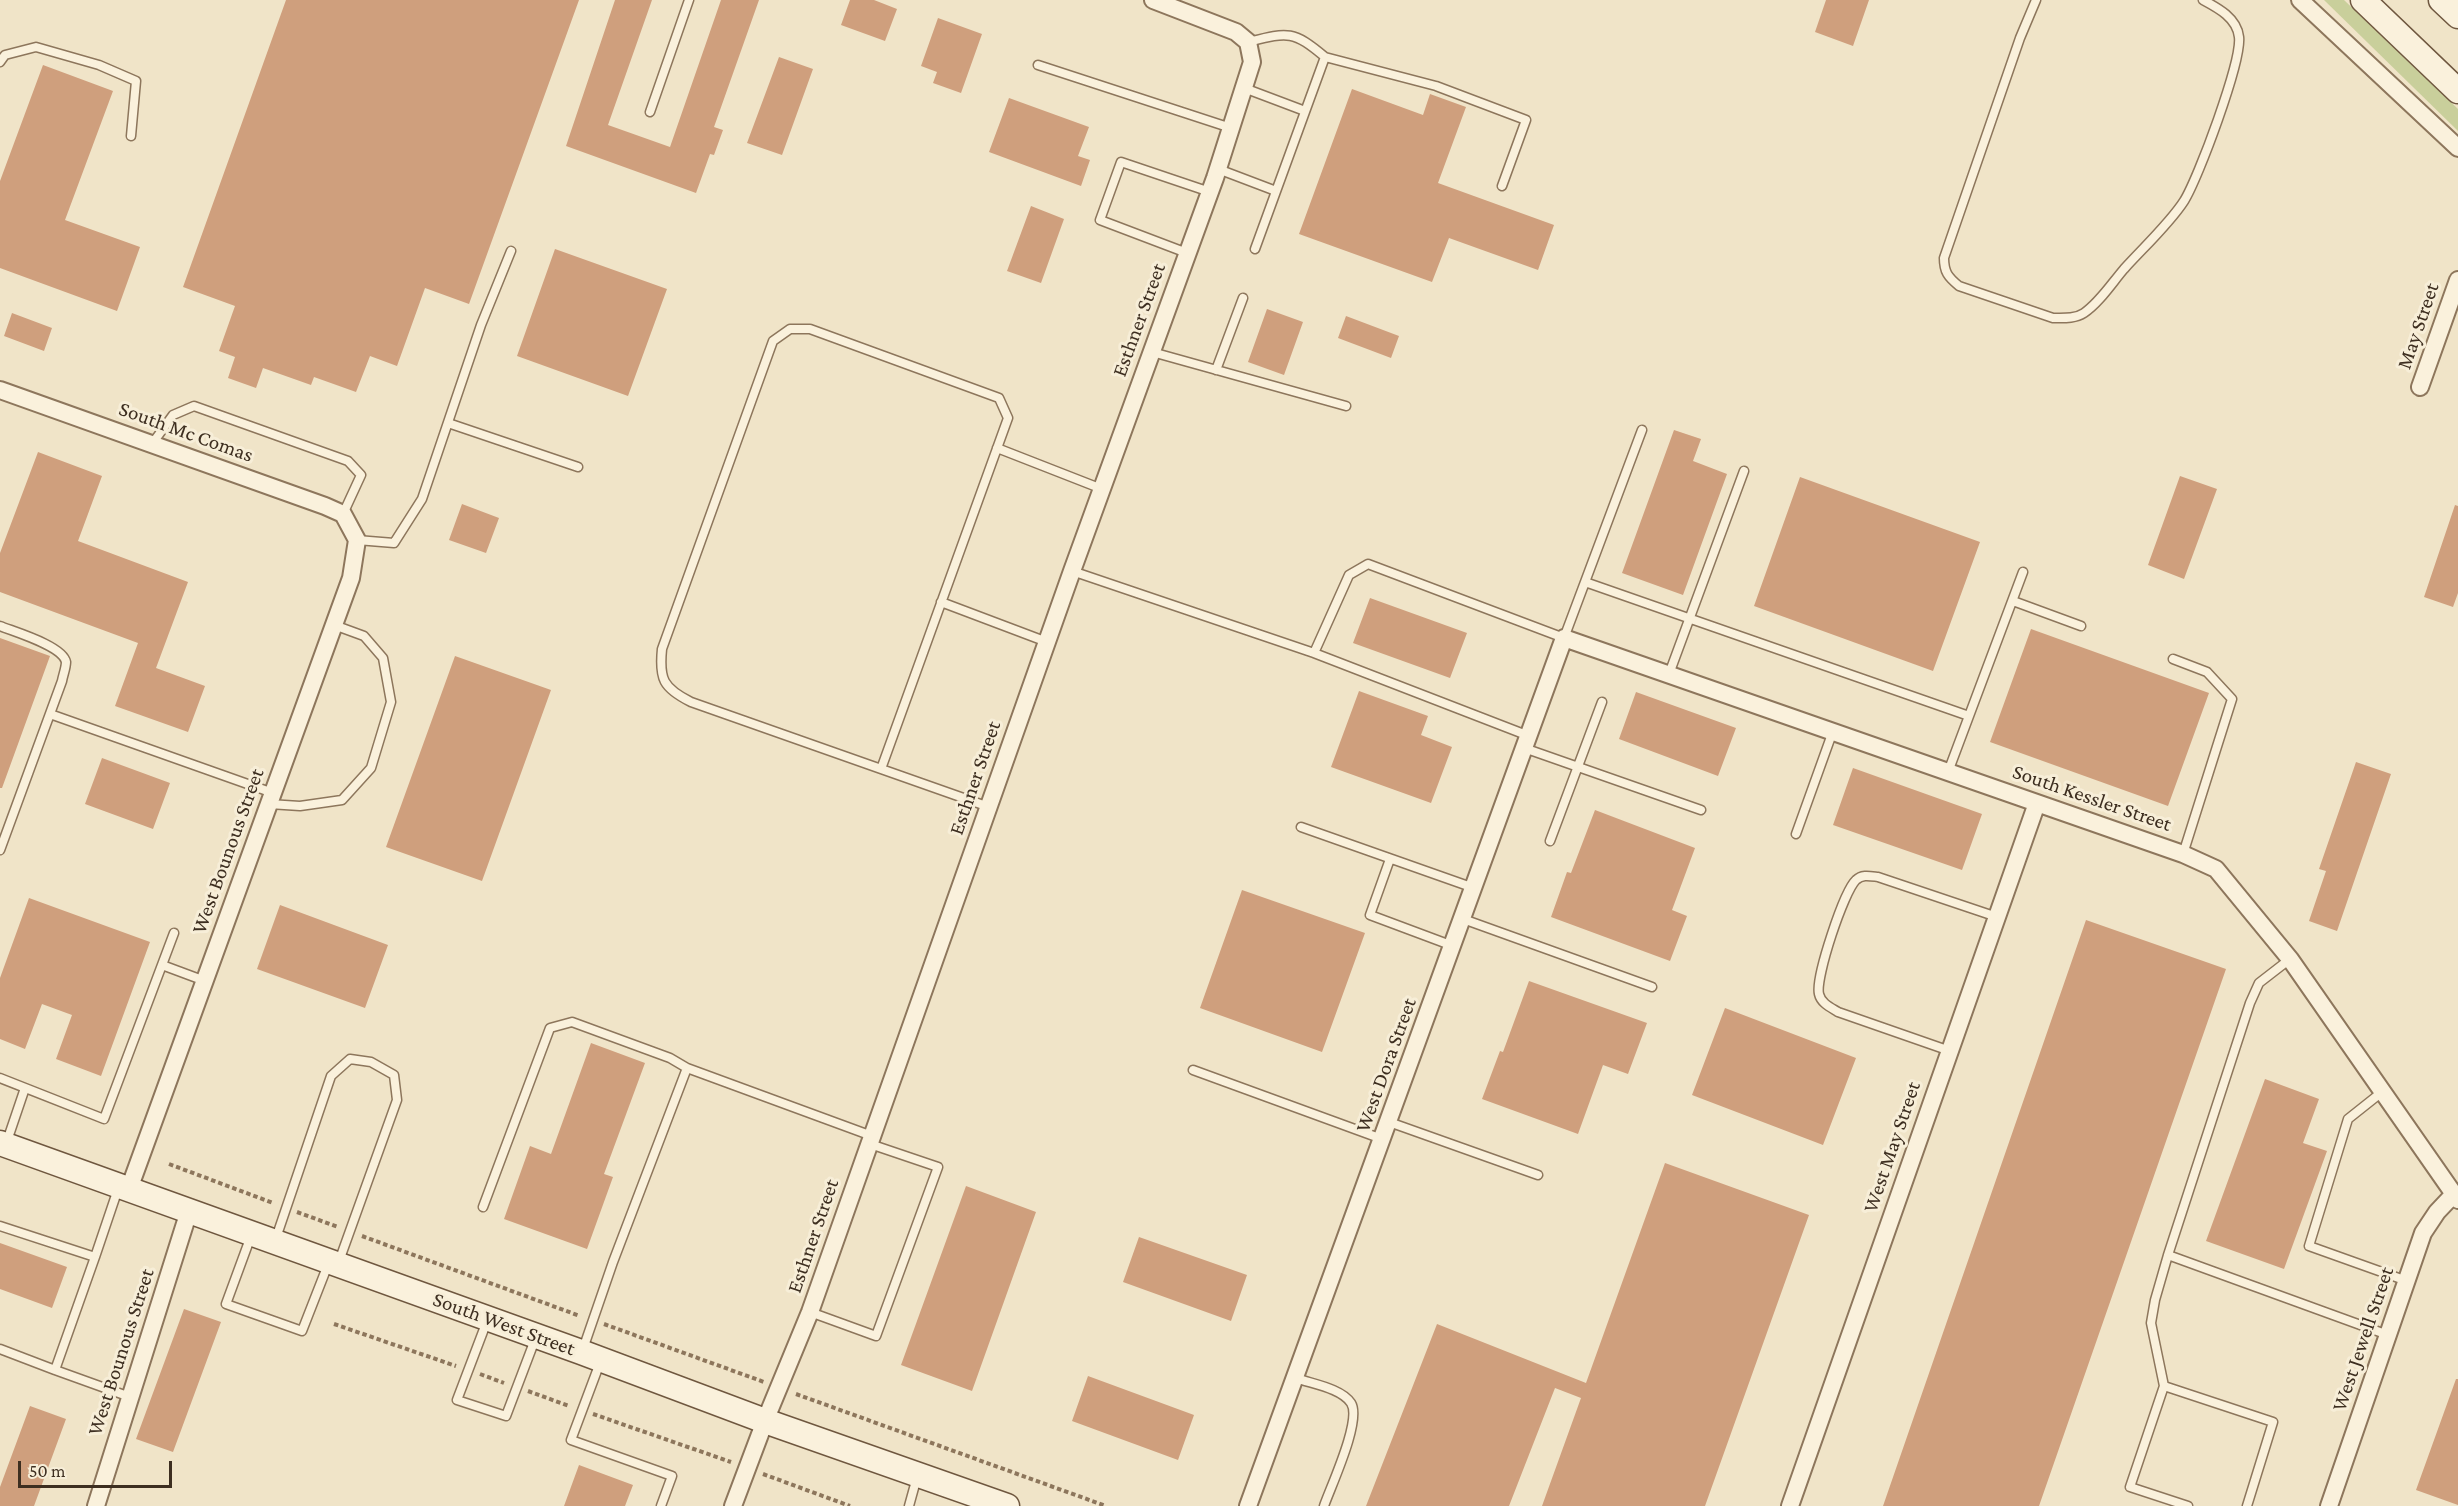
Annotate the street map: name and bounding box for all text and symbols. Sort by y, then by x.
street label: Esthner Street [1107,260,1171,380]
street label: May Street [2391,279,2445,373]
street label: South Mc Comas [115,396,257,468]
street label: Esthner Street [944,718,1006,838]
street label: South Kessler Street [2009,759,2175,837]
street label: West Bounous Street [186,765,270,937]
street label: West Dora Street [1350,994,1422,1136]
street label: West May Street [1858,1078,1926,1216]
street label: Esthner Street [782,1176,844,1296]
street label: West Jewell Street [2327,1264,2399,1414]
street label: West Bounous Street [82,1265,160,1439]
street label: South West Street [429,1287,579,1361]
scale bar [21,1449,176,1487]
text: 50 m [29,1461,66,1481]

